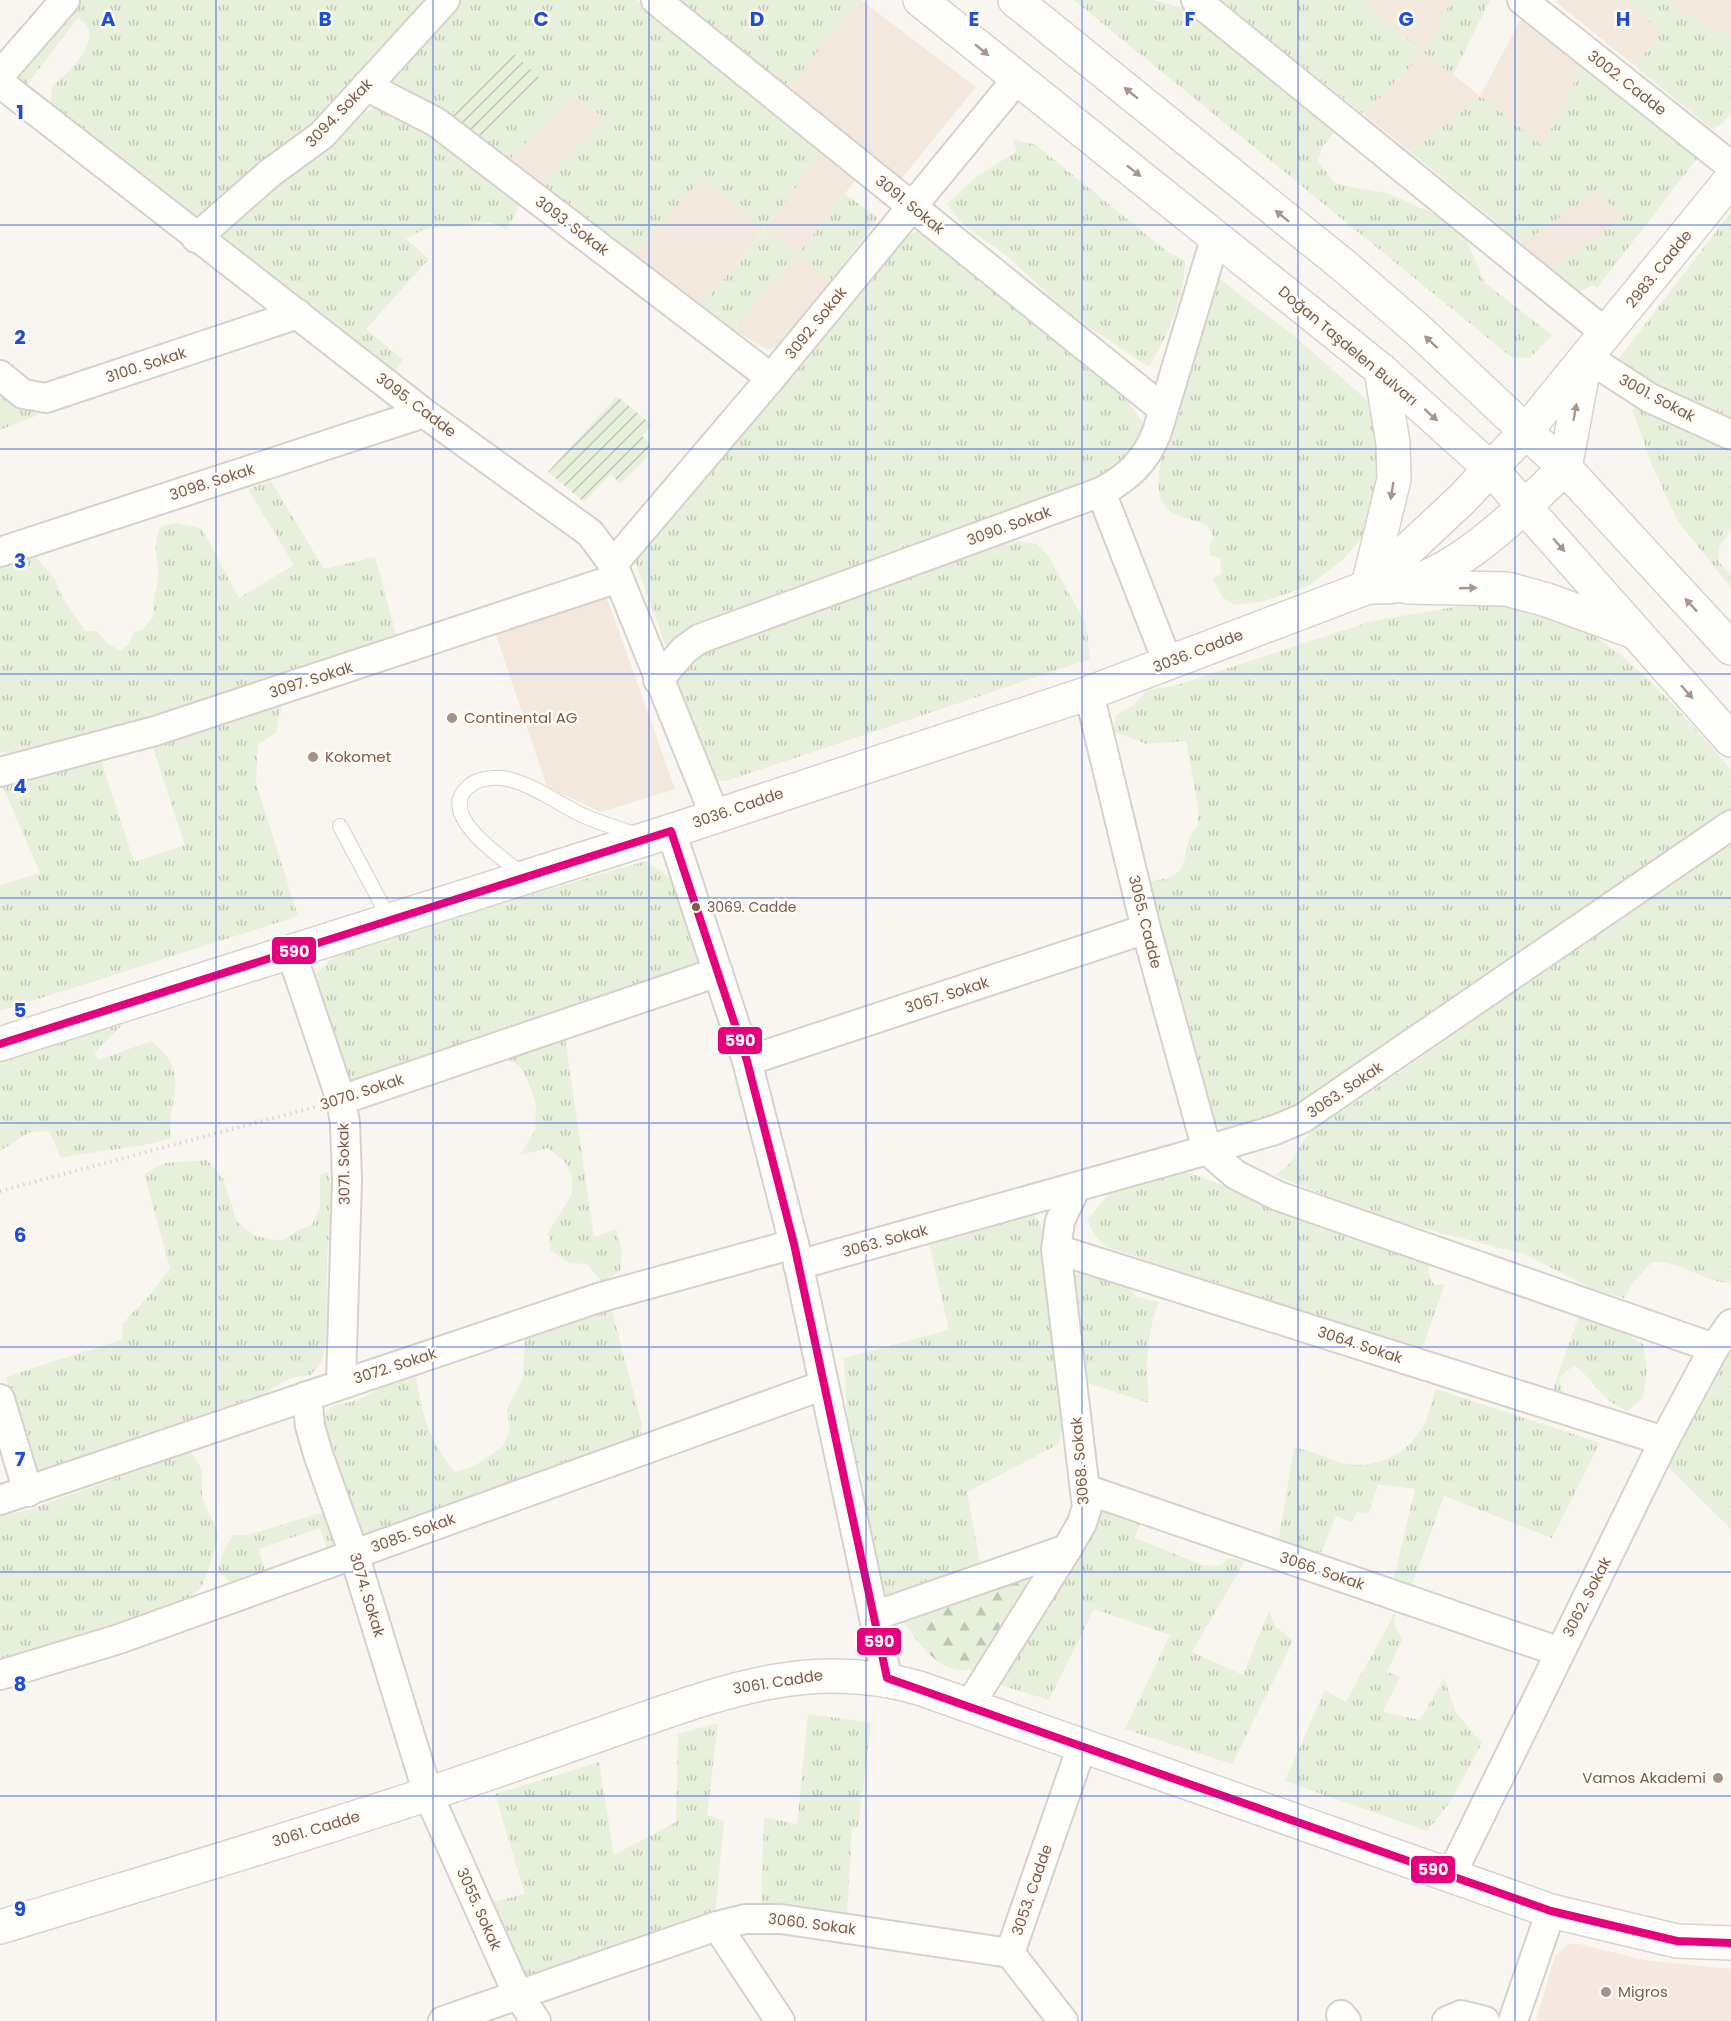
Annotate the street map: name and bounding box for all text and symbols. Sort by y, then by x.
text: A [101,5,116,33]
text: B [318,5,332,33]
text: C [533,5,549,33]
text: D [750,5,764,33]
text: E [969,5,979,33]
text: F [1185,5,1196,33]
text: G [1398,5,1414,33]
text: H [1616,5,1630,33]
one-way arrow [974,44,990,57]
street label: 3002. Cadde [1584,45,1671,120]
street label: 3094. Sokak [300,73,377,152]
one-way arrow [1123,88,1138,100]
text: 1 [16,98,24,126]
one-way arrow [1127,165,1142,177]
street label: 3091. Sokak [871,170,950,239]
street label: 3093. Sokak [531,191,614,261]
one-way arrow [1274,209,1290,222]
street label: 2983. Cadde [1621,225,1697,312]
street label: Doğan Taşdelen Bulvarı [1274,281,1423,410]
street label: 3092. Sokak [780,282,851,363]
text: 2 [14,323,26,351]
one-way arrow [1423,335,1438,349]
street label: 3100. Sokak [103,342,189,387]
street label: 3095. Cadde [372,367,461,442]
street label: 3001. Sokak [1615,369,1699,427]
one-way arrow [1571,402,1580,421]
one-way arrow [1423,408,1438,421]
street label: 3098. Sokak [167,458,257,505]
one-way arrow [1388,481,1397,500]
street label: 3090. Sokak [964,500,1054,550]
one-way arrow [1552,537,1565,553]
text: 3 [14,547,26,575]
one-way arrow [1459,583,1478,592]
one-way arrow [1685,598,1698,613]
street label: 3036. Cadde [1150,624,1246,677]
street label: 3097. Sokak [266,656,356,703]
one-way arrow [1680,684,1694,699]
place label: Continental AG [464,707,578,728]
marker: Continental AG [445,711,459,725]
place label: Kokomet [325,746,391,767]
marker: Kokomet [306,750,320,764]
text: 4 [13,772,27,800]
street label: 3036. Cadde [689,782,786,833]
street label: 3065. Cadde [1124,873,1167,971]
place label: 3069. Cadde [707,897,797,917]
marker: 3069. Cadde [690,901,702,913]
line badge: 590 [271,936,317,965]
text: 590 [279,940,309,963]
street label: 3067. Sokak [902,971,992,1018]
text: 5 [14,996,27,1024]
line badge: 590 [717,1026,763,1055]
text: 590 [725,1029,755,1052]
street label: 3063. Sokak [1302,1056,1387,1123]
street label: 3070. Sokak [317,1068,407,1115]
street label: 3071. Sokak [332,1122,355,1205]
street label: 3063. Sokak [840,1219,930,1262]
text: 6 [14,1221,26,1249]
street label: 3064. Sokak [1315,1321,1406,1368]
street label: 3072. Sokak [351,1342,439,1389]
street label: 3068. Sokak [1065,1416,1094,1506]
text: 7 [15,1445,26,1473]
street label: 3085. Sokak [368,1507,458,1557]
street label: 3066. Sokak [1277,1546,1368,1595]
street label: 3074. Sokak [345,1550,390,1640]
street label: 3062. Sokak [1557,1553,1616,1641]
line badge: 590 [856,1627,902,1656]
text: 590 [864,1630,894,1653]
street label: 3061. Cadde [731,1664,825,1699]
text: 8 [14,1670,26,1698]
place label: Vamos Akademi [1582,1767,1706,1788]
marker: Vamos Akademi [1711,1771,1725,1785]
street label: 3061. Cadde [269,1805,362,1852]
street label: 3053. Cadde [1006,1842,1057,1938]
line badge: 590 [1410,1855,1456,1884]
text: 590 [1418,1858,1448,1881]
street label: 3055. Sokak [452,1864,507,1954]
text: 9 [14,1895,26,1923]
street label: 3060. Sokak [767,1908,857,1939]
place label: Migros [1618,1981,1668,2002]
marker: Migros [1599,1985,1613,1999]

